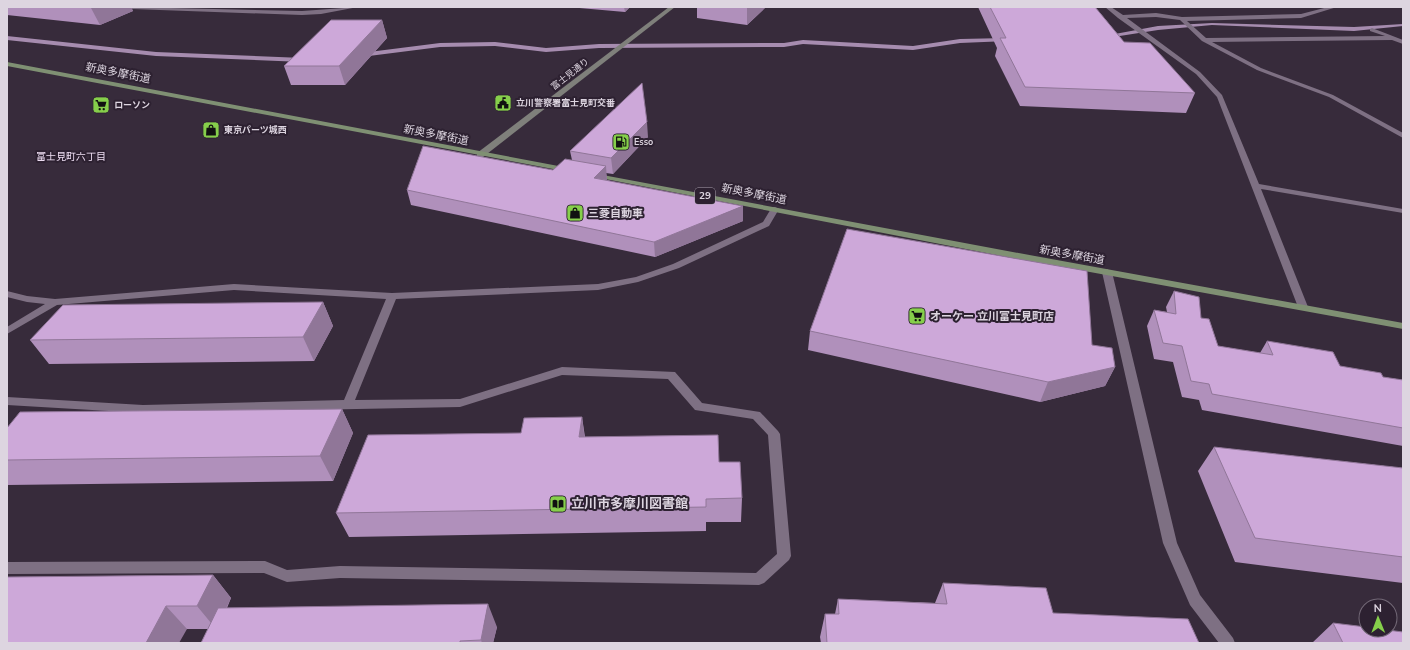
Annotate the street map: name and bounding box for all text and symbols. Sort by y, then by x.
street label: 富士見通り [549,55,591,93]
street label: 新奥多摩街道 [84,59,152,87]
public building icon: 立川警察署富士見町交番 [493,93,513,113]
supermarket icon: ローソン [91,95,111,115]
place label: 立川警察署富士見町交番 [516,97,615,109]
place label: ローソン [114,99,150,111]
shop icon: 東京パーツ城西 [201,120,221,140]
street label: 新奥多摩街道 [402,121,470,149]
place label: 東京パーツ城西 [224,124,287,136]
fuel station icon: Esso [611,132,631,152]
place label: Esso [634,136,653,148]
district label: 富士見町六丁目 [36,150,106,164]
street label: 新奥多摩街道 [720,180,788,208]
road number: 29 [695,188,715,204]
shop icon: 三菱自動車 [565,203,585,223]
place label: 三菱自動車 [588,206,643,221]
street label: 新奥多摩街道 [1038,242,1106,268]
supermarket icon: オーケー 立川富士見町店 [907,306,927,326]
place label: オーケー 立川富士見町店 [930,309,1054,324]
library icon: 立川市多摩川図書館 [548,494,568,514]
place label: 立川市多摩川図書館 [571,495,688,513]
north arrow [1358,598,1398,638]
text: N [1374,601,1382,616]

